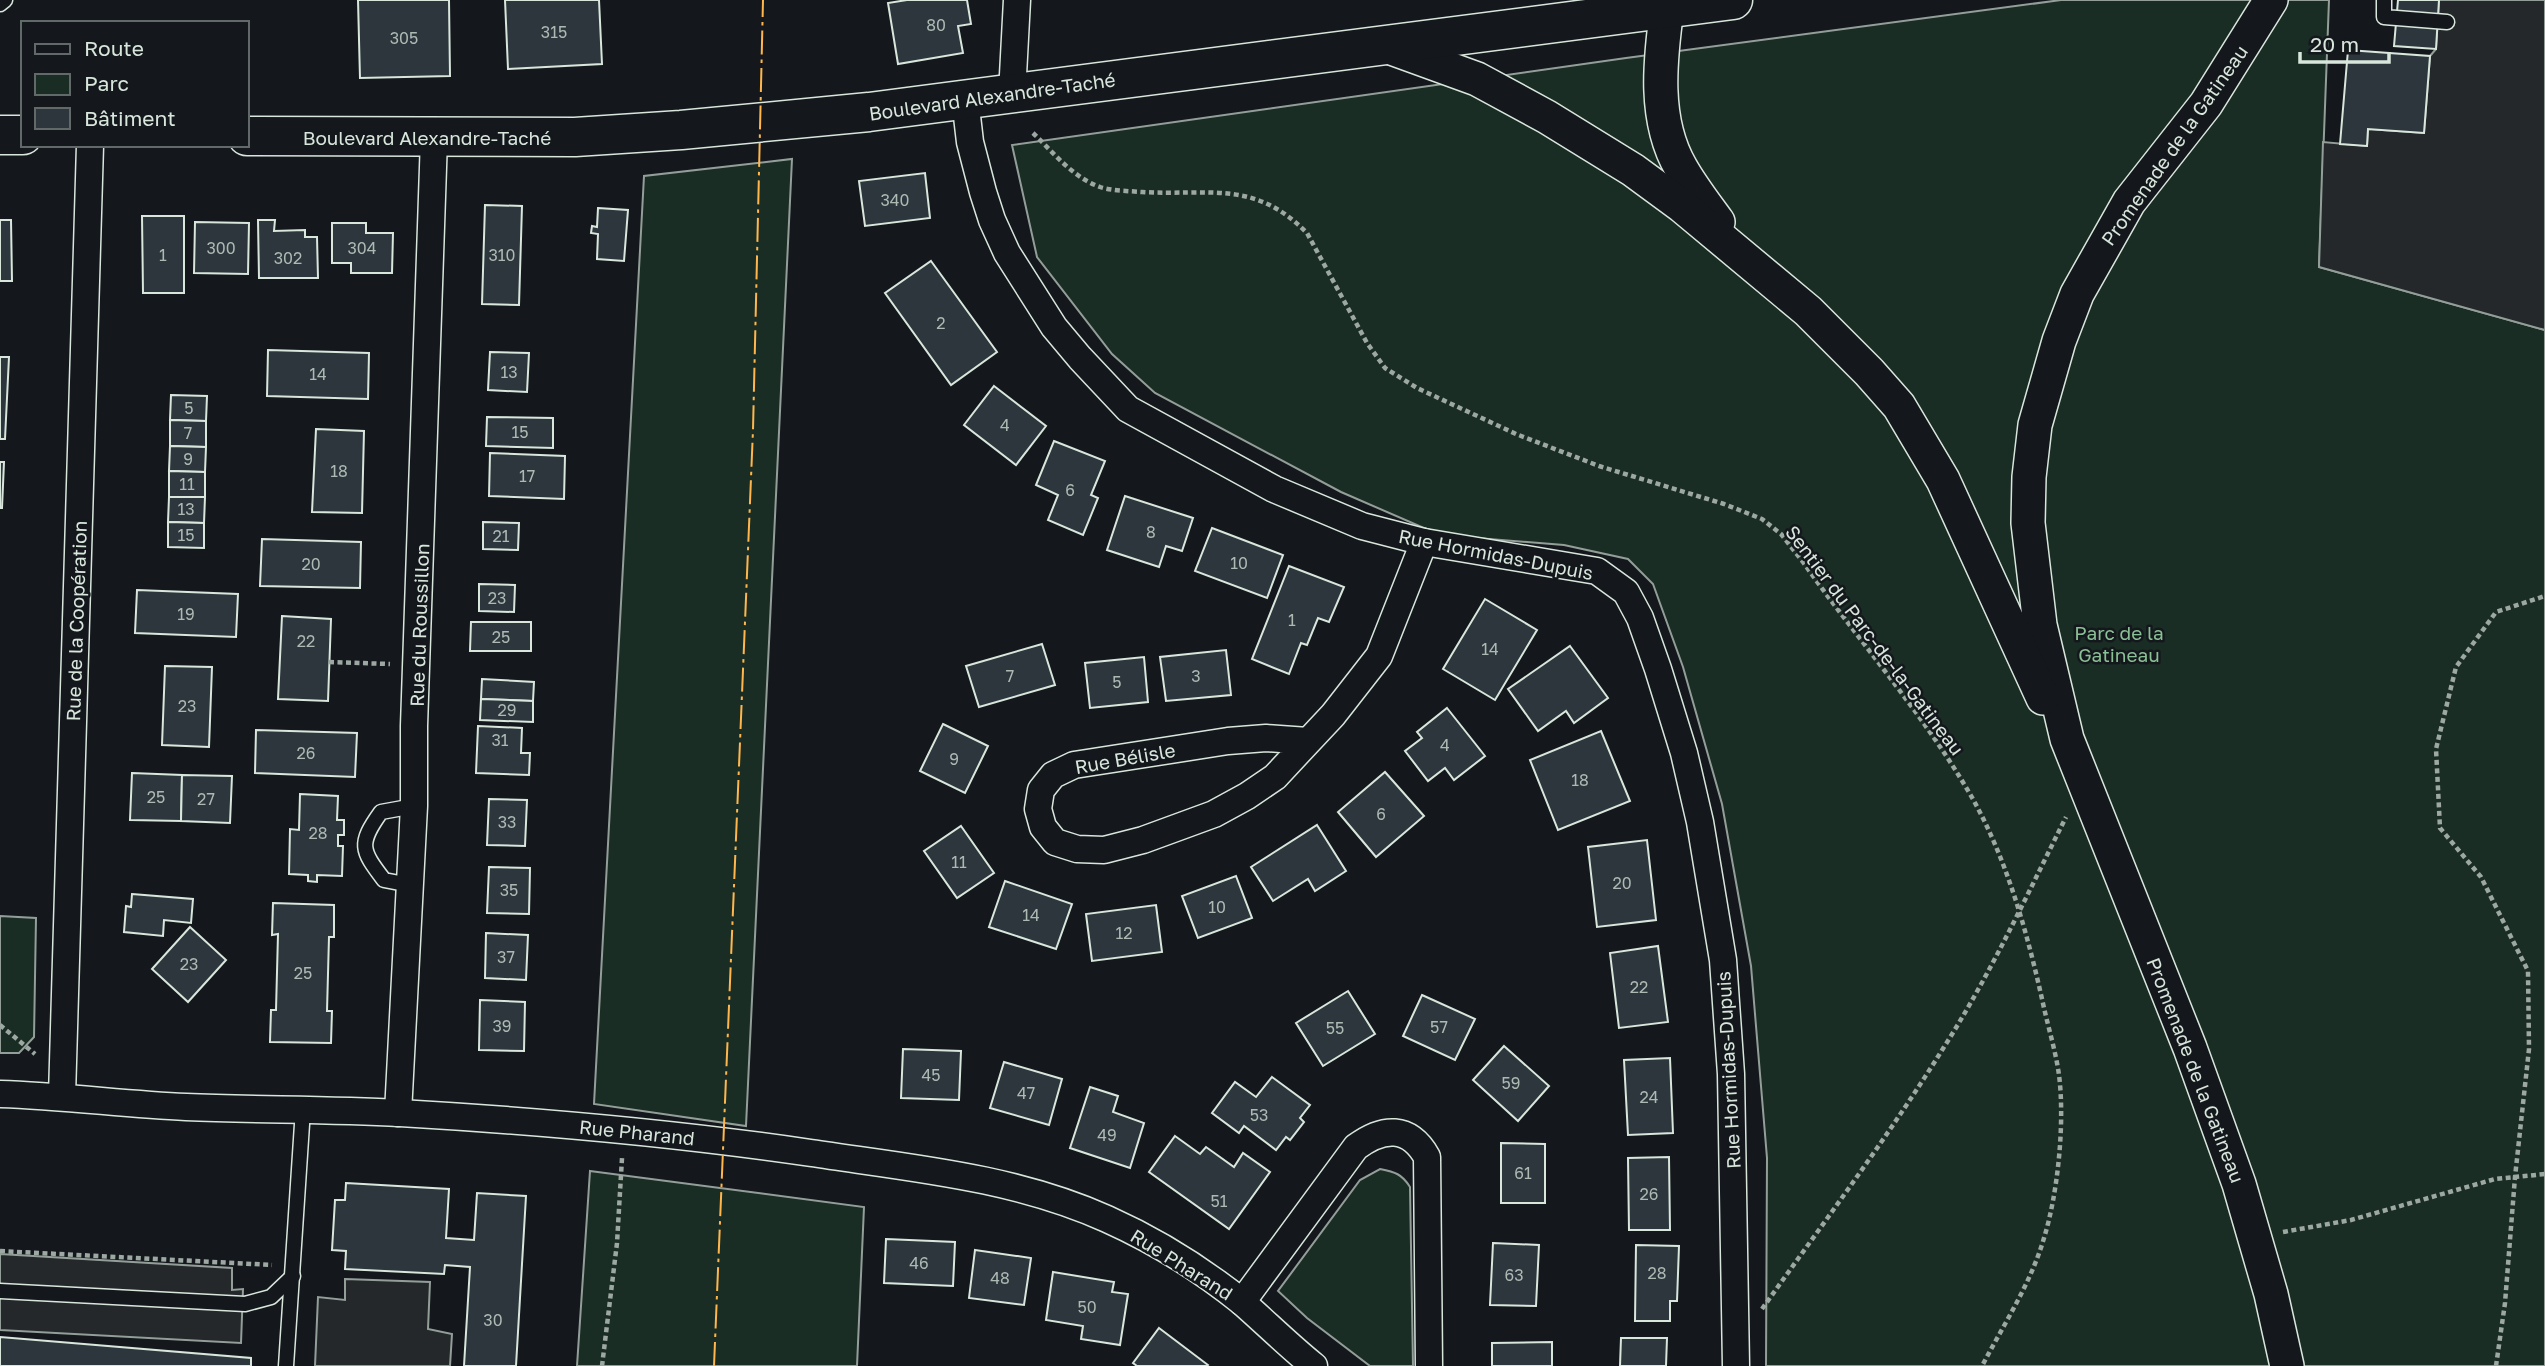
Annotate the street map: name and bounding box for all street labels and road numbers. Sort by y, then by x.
street label: Promenade de la Gatineau [2096,40,2252,250]
street label: Boulevard Alexandre-Taché [867,67,1117,125]
street label: Boulevard Alexandre-Taché [303,126,551,149]
street label: Rue de la Coopération [61,520,91,722]
street label: Sentier du Parc-de-la-Gatineau [1781,521,1969,759]
street label: Rue Hormidas-Dupuis [1397,524,1595,584]
street label: Rue du Roussillon [405,543,433,707]
street label: Rue Bélisle [1073,738,1177,778]
street label: Promenade de la Gatineau [2142,954,2250,1186]
street label: Rue Hormidas-Dupuis [1711,971,1745,1169]
street label: Rue Pharand [578,1115,696,1149]
street label: Rue Pharand [1127,1224,1237,1304]

